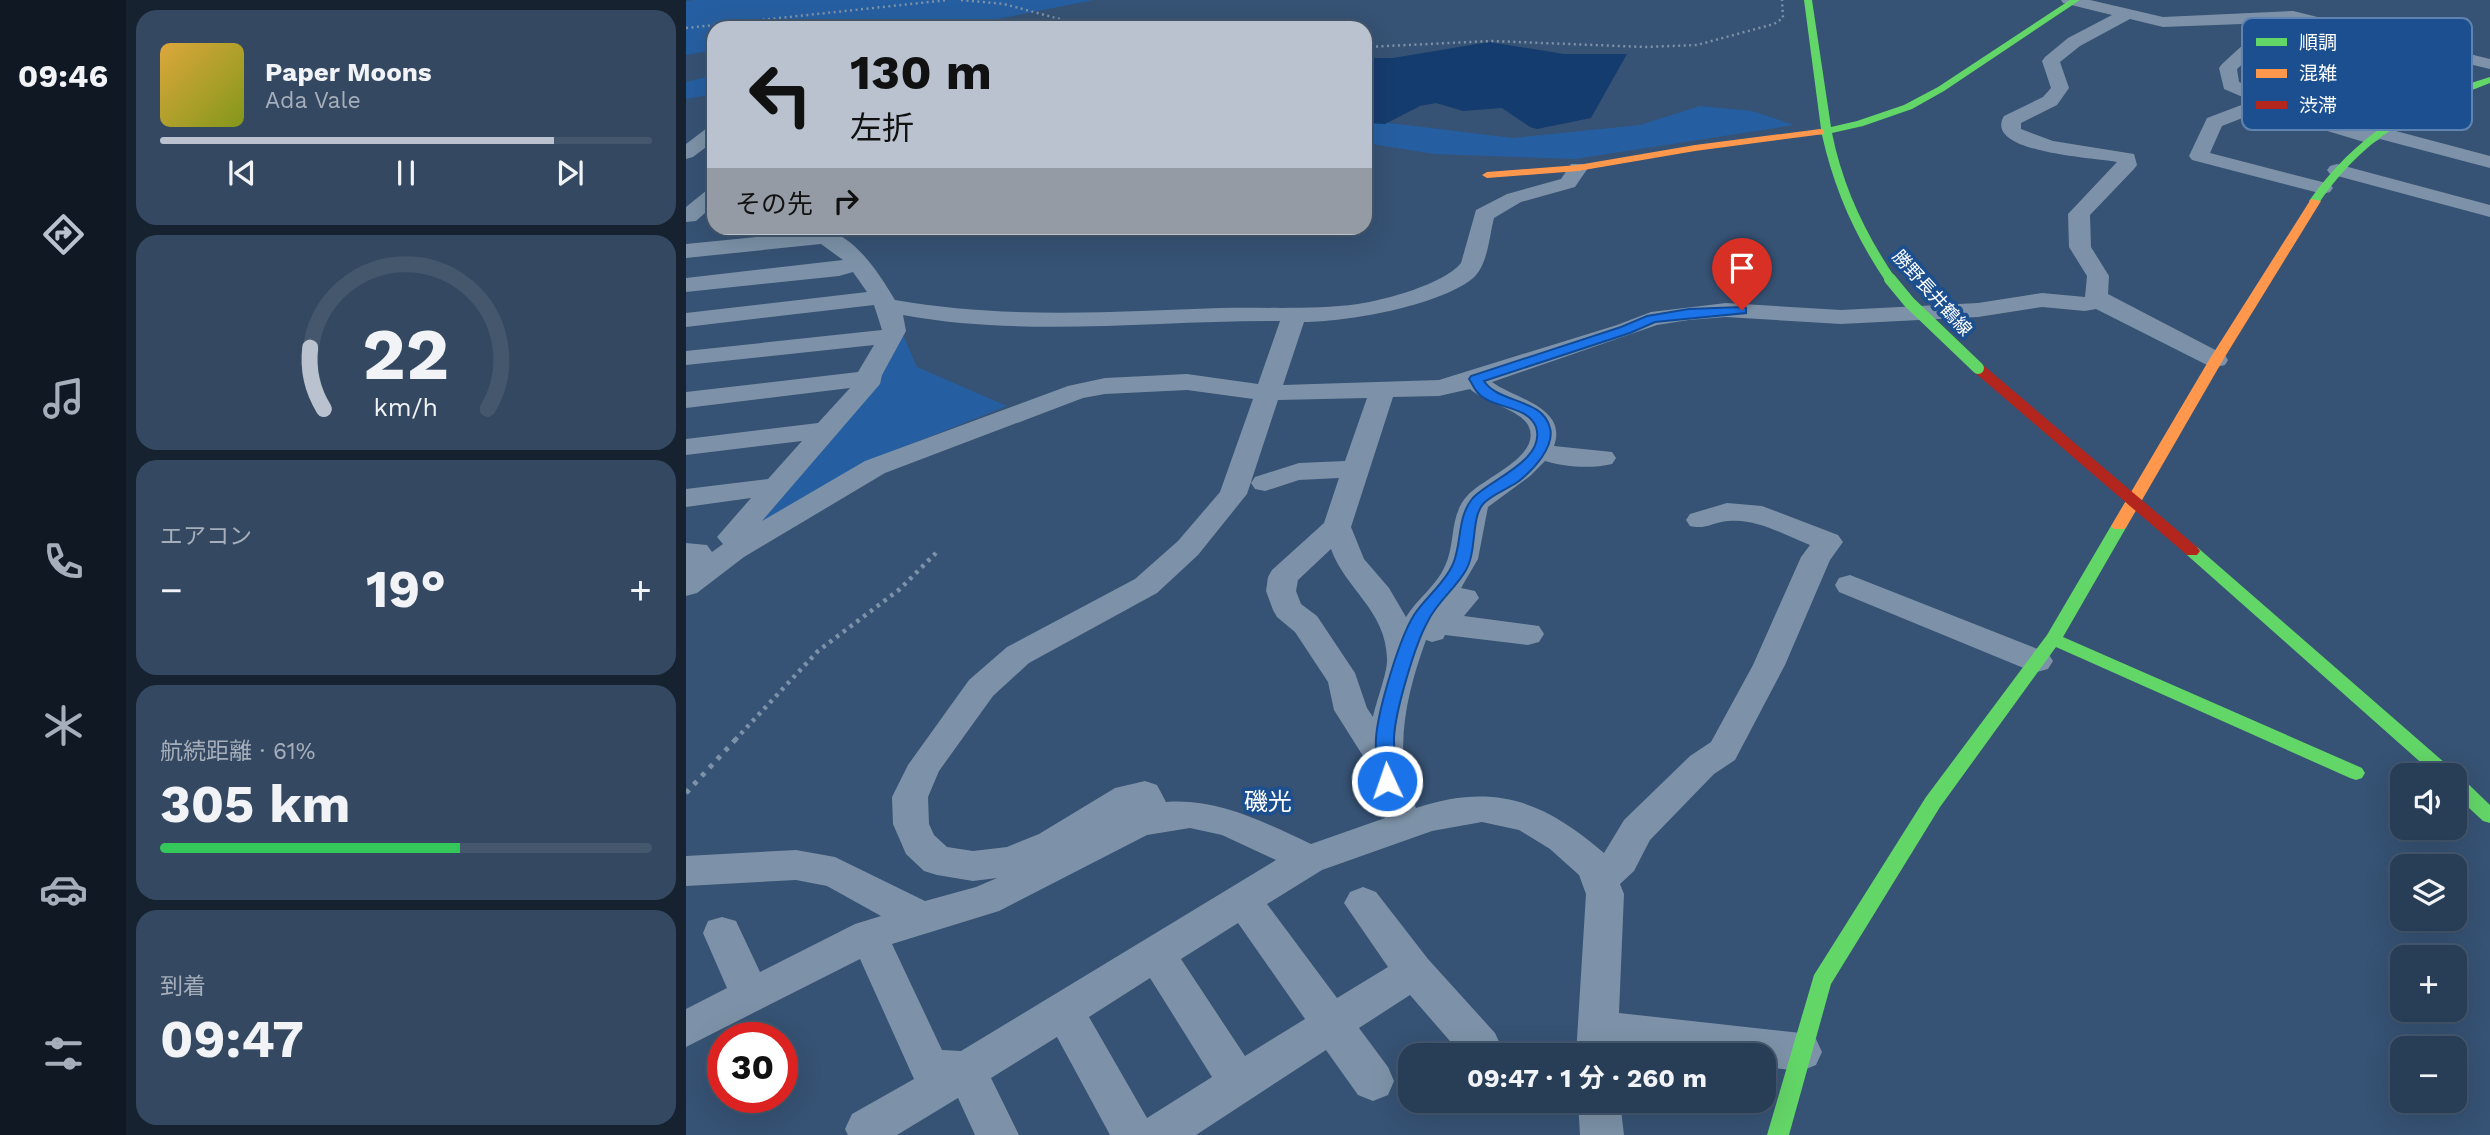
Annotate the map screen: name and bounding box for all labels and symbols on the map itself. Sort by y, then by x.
legend [2242,18,2472,130]
text: 順調 [2299,31,2337,54]
text: 混雑 [2299,62,2337,85]
text: 渋滞 [2299,94,2337,117]
pin [1712,238,1772,310]
street label: 勝野長井鶴線 [1888,246,1976,340]
position arrow [1350,744,1424,818]
district label: 磯光 [1244,788,1292,816]
speed limit sign: 30 [707,1022,798,1113]

